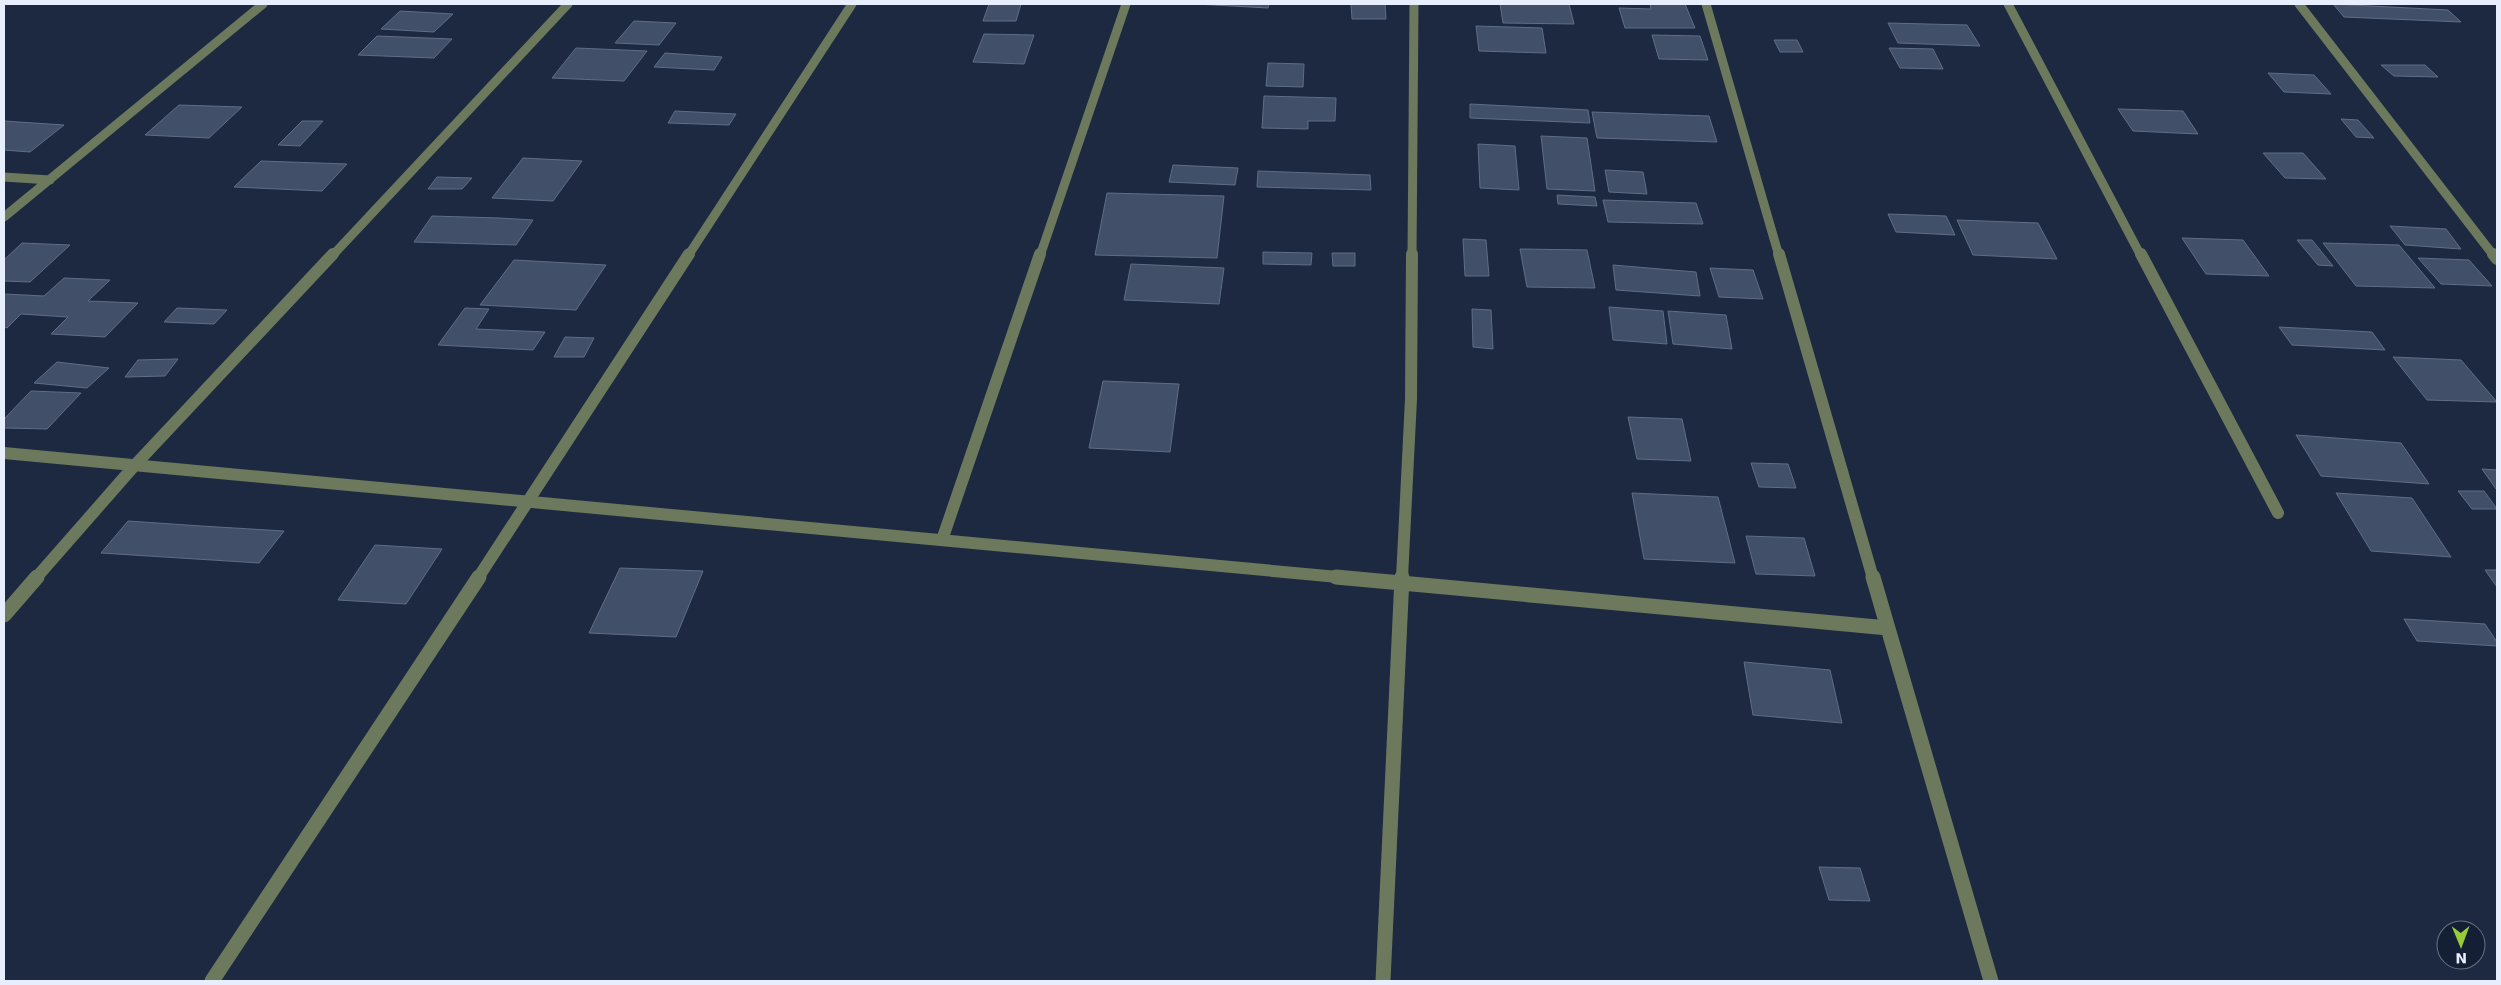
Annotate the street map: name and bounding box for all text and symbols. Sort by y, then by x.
north arrow [2436,920,2486,970]
text: N [2455,950,2467,966]

